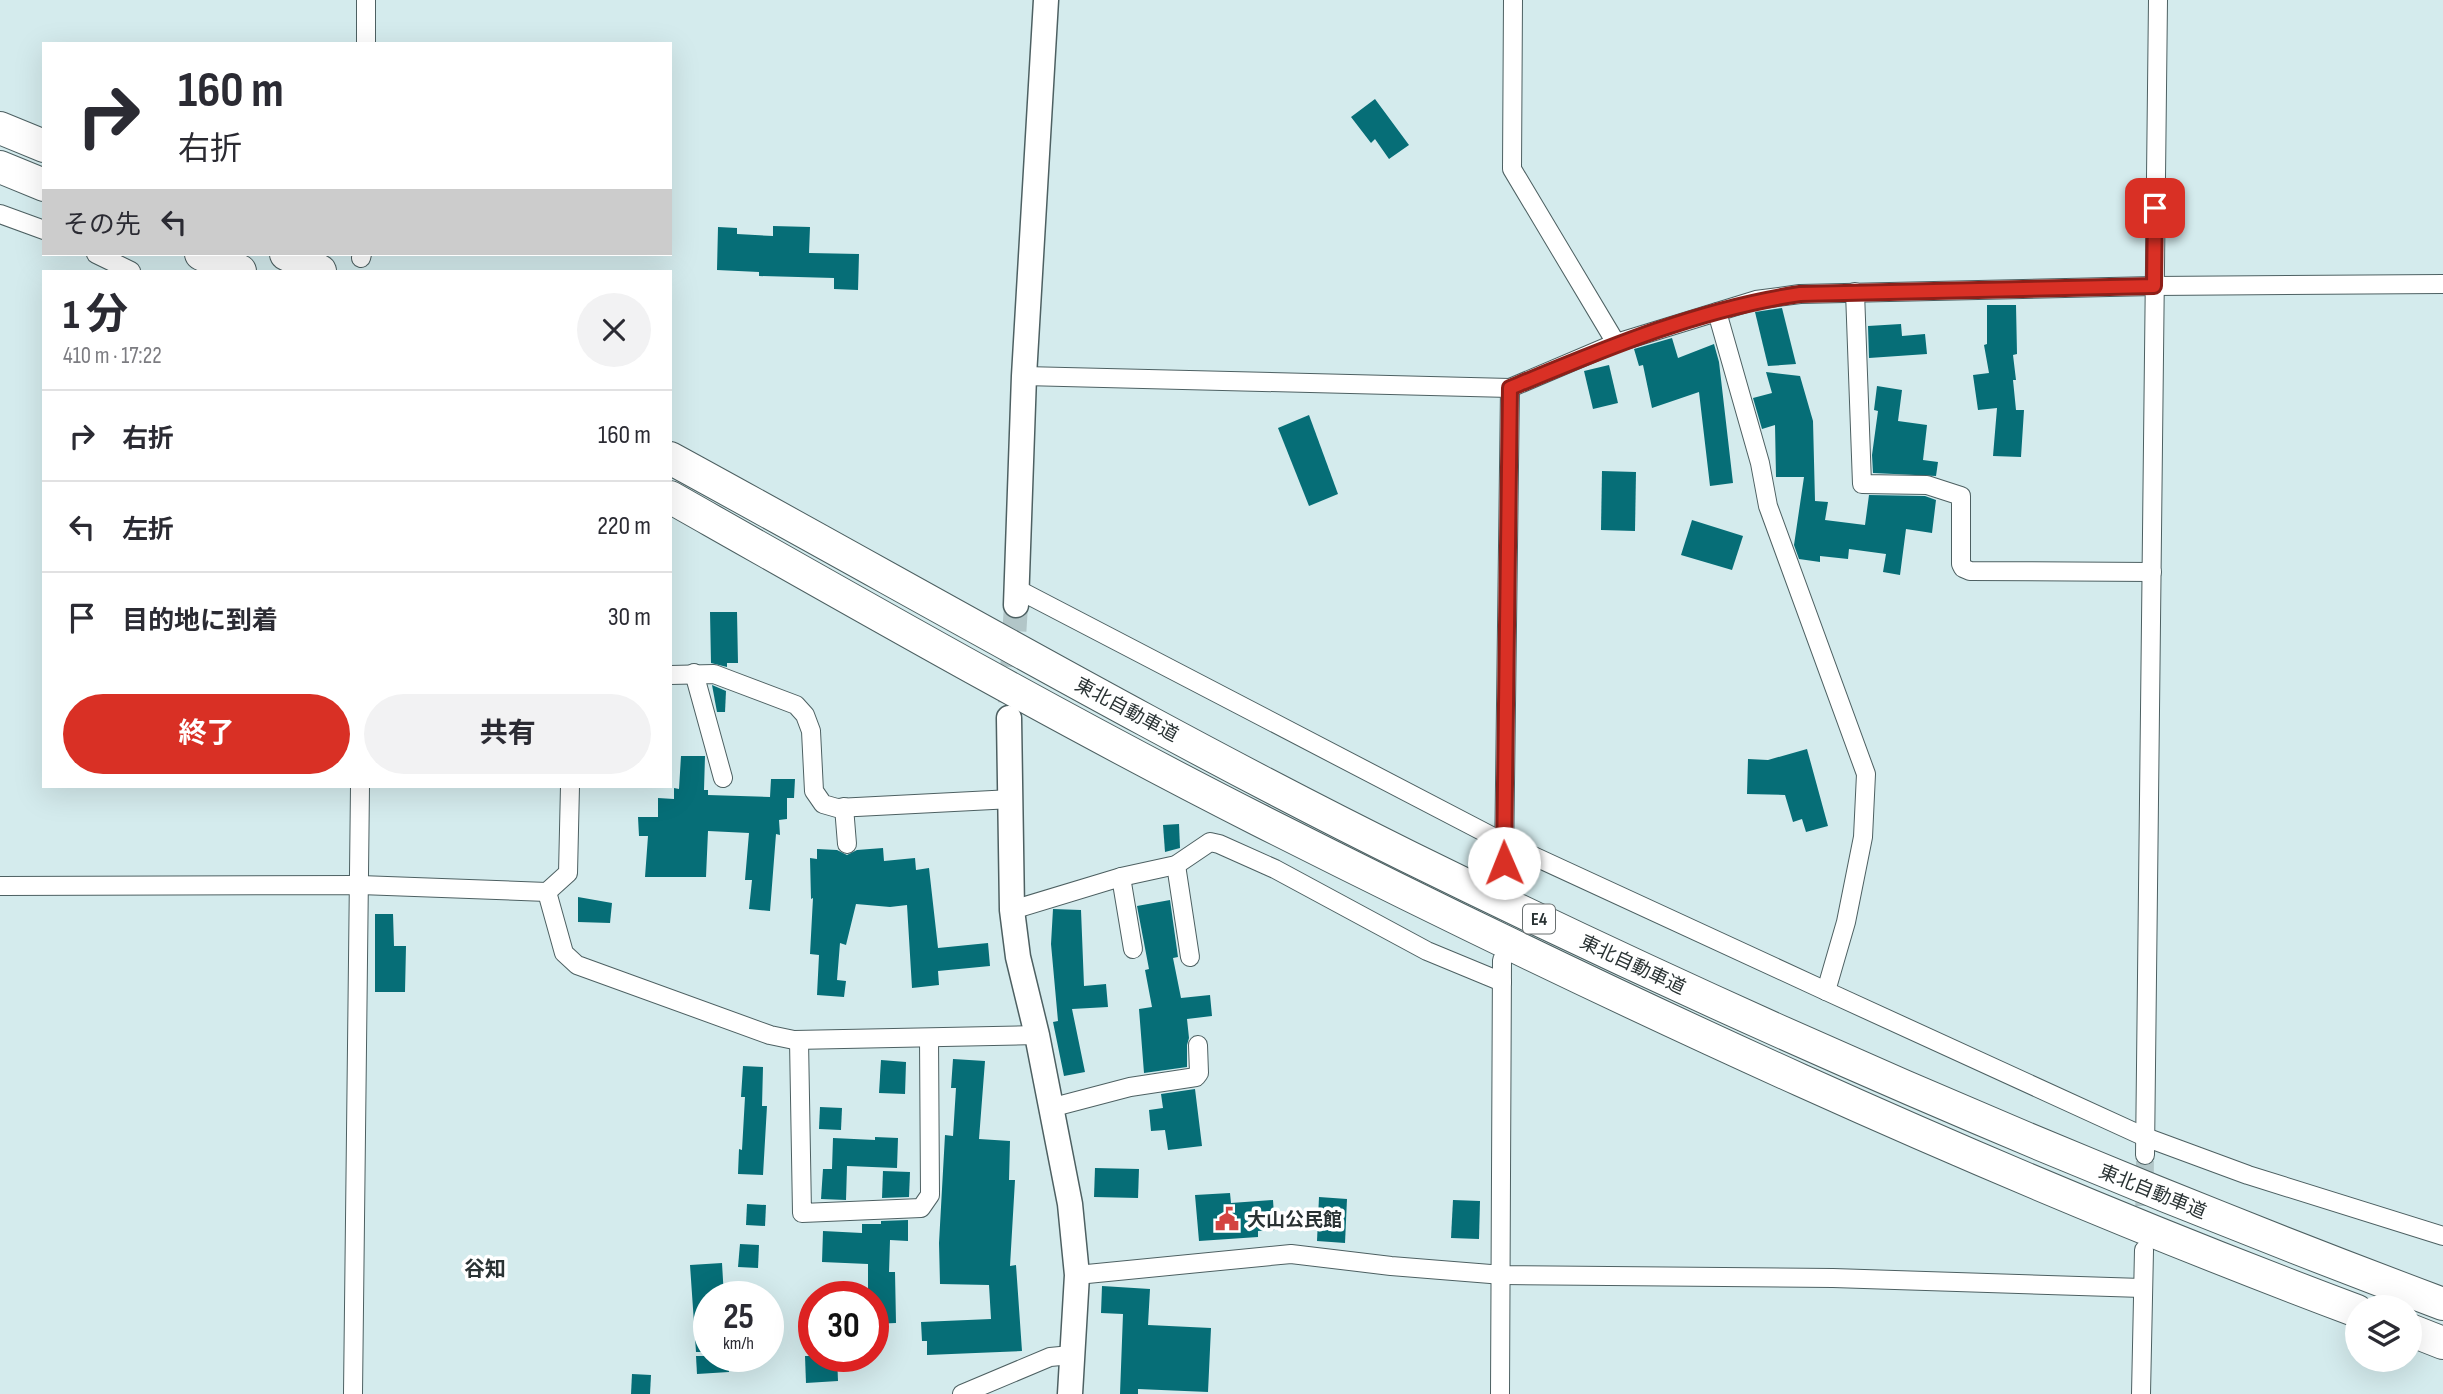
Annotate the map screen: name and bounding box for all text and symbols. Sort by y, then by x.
text: 160 m [178,62,284,121]
icon: right [63,70,154,161]
text: 右折 [178,130,242,169]
pin [2125,178,2185,238]
icon: arrive [2136,189,2174,227]
icon: left [155,203,193,241]
text: その先 [63,210,141,241]
text: 1 分 [63,290,128,341]
button: close [577,293,651,367]
text: 410 m · 17:22 [63,342,162,370]
icon: right [63,417,101,455]
text: 160 m [598,420,651,451]
text: 右折 [122,424,174,455]
icon: left [63,508,101,546]
text: 220 m [597,511,651,542]
text: 左折 [122,515,174,546]
icon: arrive [63,599,101,637]
text: 30 m [608,602,651,633]
text: 目的地に到着 [122,606,278,637]
street label: 東北自動車道 [1071,673,1182,747]
button: 終了 [63,694,350,774]
button: 共有 [364,694,651,774]
position arrow [1467,826,1541,900]
road number: E4 [1523,904,1555,934]
street label: 東北自動車道 [1576,931,1689,1000]
street label: 東北自動車道 [2095,1160,2210,1224]
public building icon: 大山公民館 [1213,1205,1241,1233]
place label: 大山公民館 [1247,1209,1342,1232]
district label: 谷知 [464,1257,506,1282]
speed limit sign: 30 [798,1281,889,1372]
map controls [2345,1295,2422,1372]
button: layers [2345,1295,2422,1372]
text: 25 [723,1296,754,1339]
text: km/h [723,1333,754,1354]

